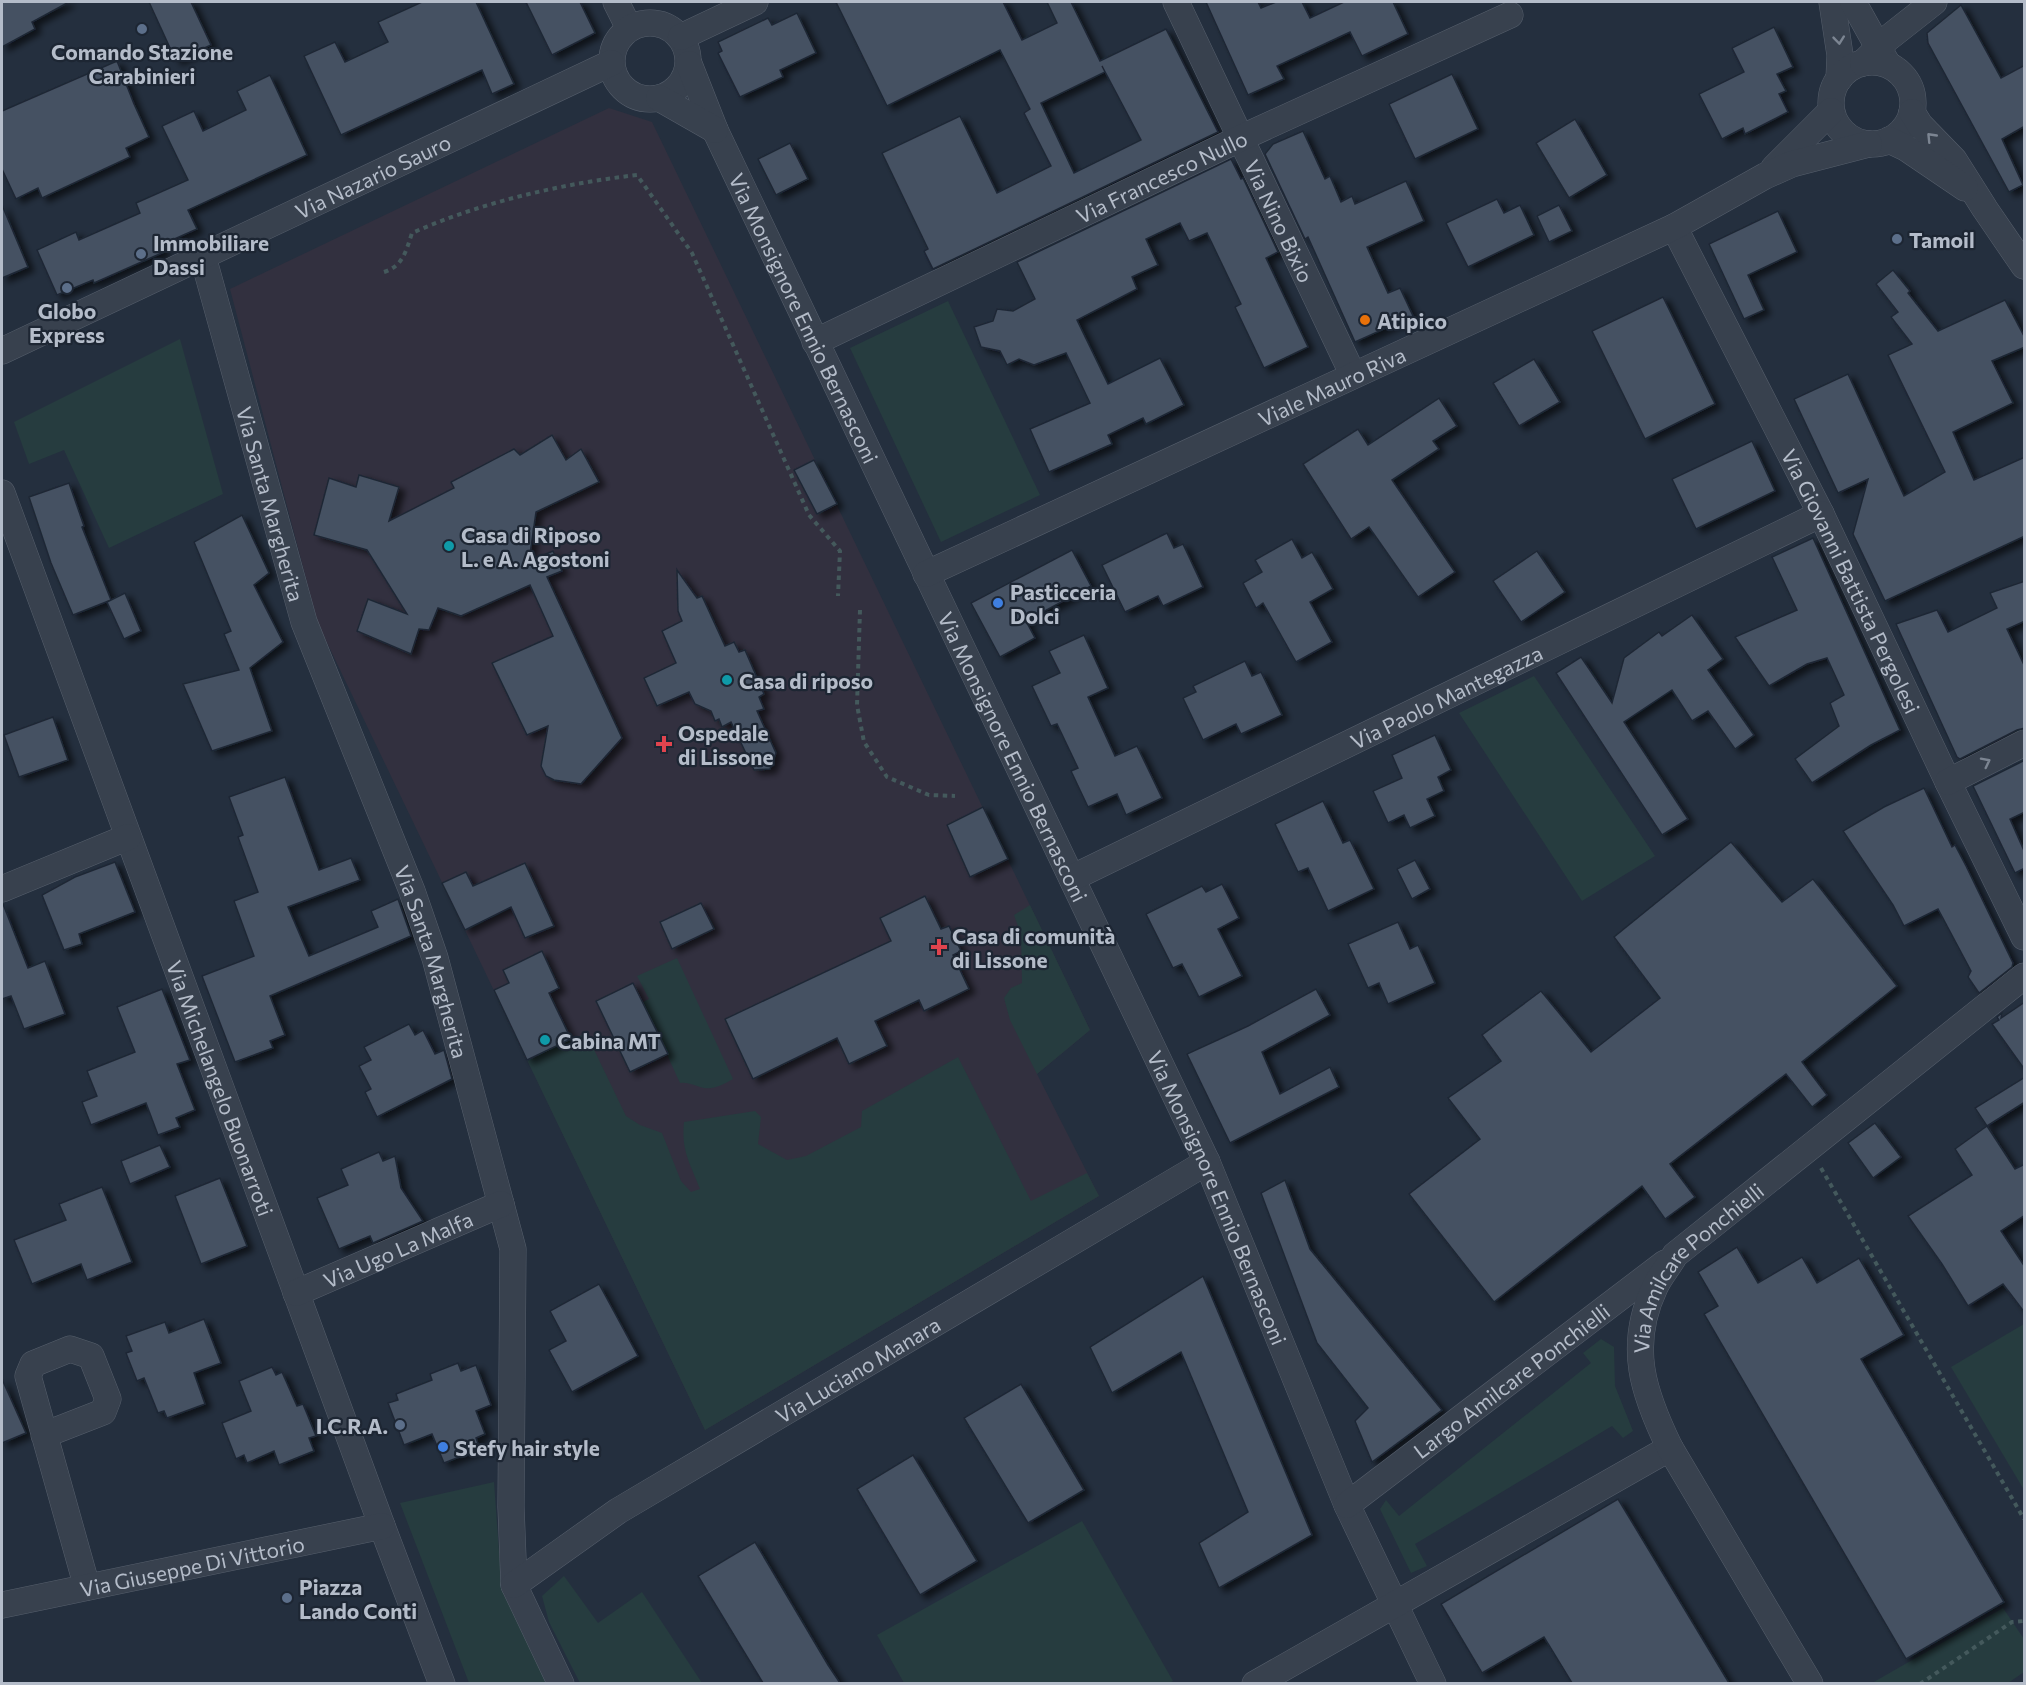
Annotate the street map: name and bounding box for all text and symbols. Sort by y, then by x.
marker: Comando Stazione Carabinieri [135,22,149,36]
one-way arrow [1832,35,1844,45]
place label: Comando Stazione Carabinieri [51,39,233,88]
street label: Via Francesco Nullo [1072,125,1251,228]
street label: Via Nazario Sauro [291,128,454,223]
one-way arrow [1928,134,1939,145]
street label: Via Nino Bixio [1240,155,1320,286]
street label: Via Monsignore Ennio Bernasconi [725,169,884,467]
place label: Tamoil [1909,227,1975,252]
place label: Immobiliare Dassi [153,230,269,279]
marker: Tamoil [1890,232,1904,246]
marker: Immobiliare Dassi [134,247,148,261]
marker: Globo Express [60,281,74,295]
place label: Globo Express [29,298,105,347]
place label: Atipico [1377,308,1447,333]
marker: Atipico [1358,313,1372,327]
street label: Viale Mauro Riva [1254,341,1409,431]
street label: Via Santa Margherita [232,404,310,604]
street label: Via Giovanni Battista Pergolesi [1777,444,1926,717]
place label: Casa di Riposo L. e A. Agostoni [461,522,610,571]
marker: Casa di Riposo L. e A. Agostoni [442,539,456,553]
place label: Pasticceria Dolci [1010,579,1116,628]
marker: Pasticceria Dolci [991,596,1005,610]
street label: Via Monsignore Ennio Bernasconi [934,608,1093,906]
street label: Via Paolo Mantegazza [1346,639,1546,753]
place label: Casa di riposo [739,668,873,693]
marker: Casa di riposo [720,673,734,687]
place label: Ospedale di Lissone [678,720,773,769]
marker: Ospedale di Lissone [655,735,673,753]
one-way arrow [1980,758,1991,770]
street label: Via Santa Margherita [390,861,474,1061]
place label: Casa di comunità di Lissone [952,923,1115,972]
marker: Casa di comunità di Lissone [930,938,948,956]
street label: Via Michelangelo Buonarroti [163,957,279,1219]
place label: Cabina MT [557,1028,661,1053]
marker: Cabina MT [538,1033,552,1047]
street label: Via Monsignore Ennio Bernasconi [1143,1046,1293,1348]
street label: Via Amilcare Ponchielli [1628,1177,1768,1354]
street label: Via Ugo La Malfa [319,1205,476,1292]
street label: Largo Amilcare Ponchielli [1408,1298,1614,1463]
street label: Via Luciano Manara [771,1311,944,1428]
place label: I.C.R.A. [316,1413,388,1438]
marker: I.C.R.A. [393,1418,407,1432]
place label: Stefy hair style [455,1435,600,1460]
marker: Stefy hair style [436,1440,450,1454]
street label: Via Giuseppe Di Vittorio [77,1530,306,1601]
place label: Piazza Lando Conti [299,1574,417,1623]
marker: Piazza Lando Conti [280,1591,294,1605]

